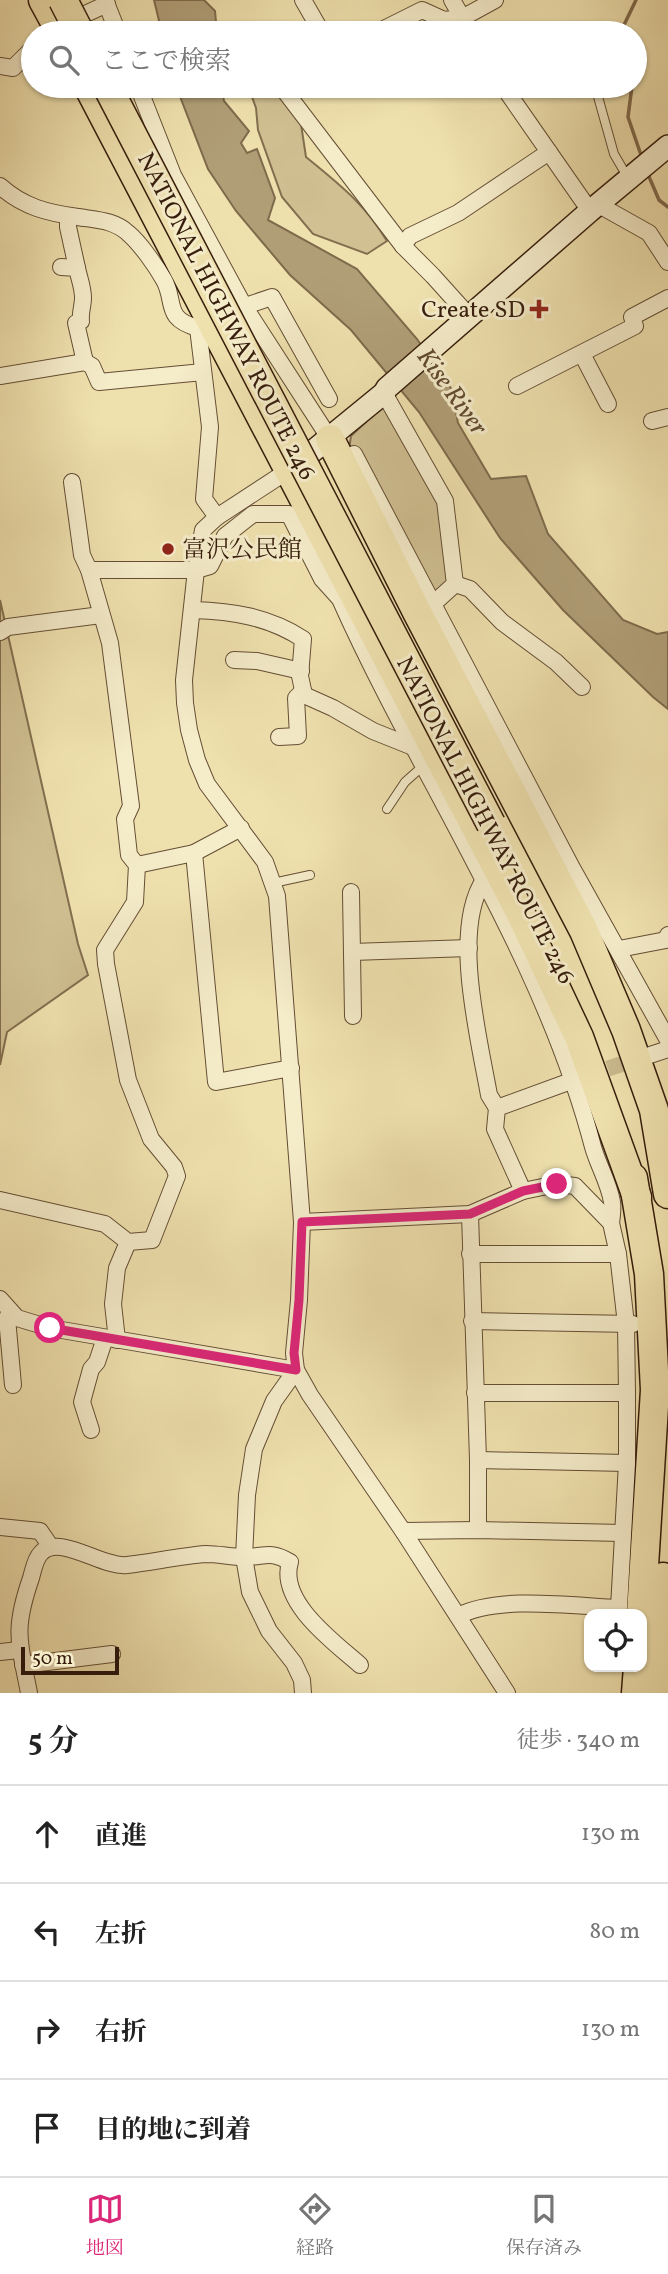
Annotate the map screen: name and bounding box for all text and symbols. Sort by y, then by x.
search box [21,21,647,98]
icon: search [45,41,83,79]
text: ここで検索 [101,44,231,80]
street label: NATIONAL HIGHWAY ROUTE 246 [128,147,323,487]
place label: Create SD [421,294,525,328]
marker: Create SD [531,301,547,317]
water label: Kise River [407,341,496,444]
place label: 富沢公民館 [182,534,302,568]
marker: 富沢公民館 [160,541,176,557]
street label: NATIONAL HIGHWAY ROUTE 246 [387,651,582,991]
route end [541,1168,572,1199]
route start [34,1312,65,1343]
map controls [584,1609,647,1672]
button: locate [584,1609,647,1672]
scale bar [21,1644,119,1676]
text: 50 m [32,1646,73,1672]
text: 5 分 [28,1721,78,1763]
text: 徒歩 · 340 m [516,1725,640,1757]
icon: ahead [28,1815,66,1853]
text: 130 m [581,1818,640,1850]
text: 直進 [95,1819,147,1855]
icon: left [28,1913,66,1951]
text: 80 m [590,1916,640,1948]
text: 左折 [95,1917,147,1953]
icon: right [28,2011,66,2049]
text: 130 m [581,2014,640,2046]
text: 右折 [95,2015,147,2051]
icon: arrive [28,2109,66,2147]
text: 目的地に到着 [95,2113,251,2149]
tab: 地図 [86,2190,124,2262]
tab: 経路 [296,2190,334,2262]
tab: 保存済み [506,2190,582,2262]

